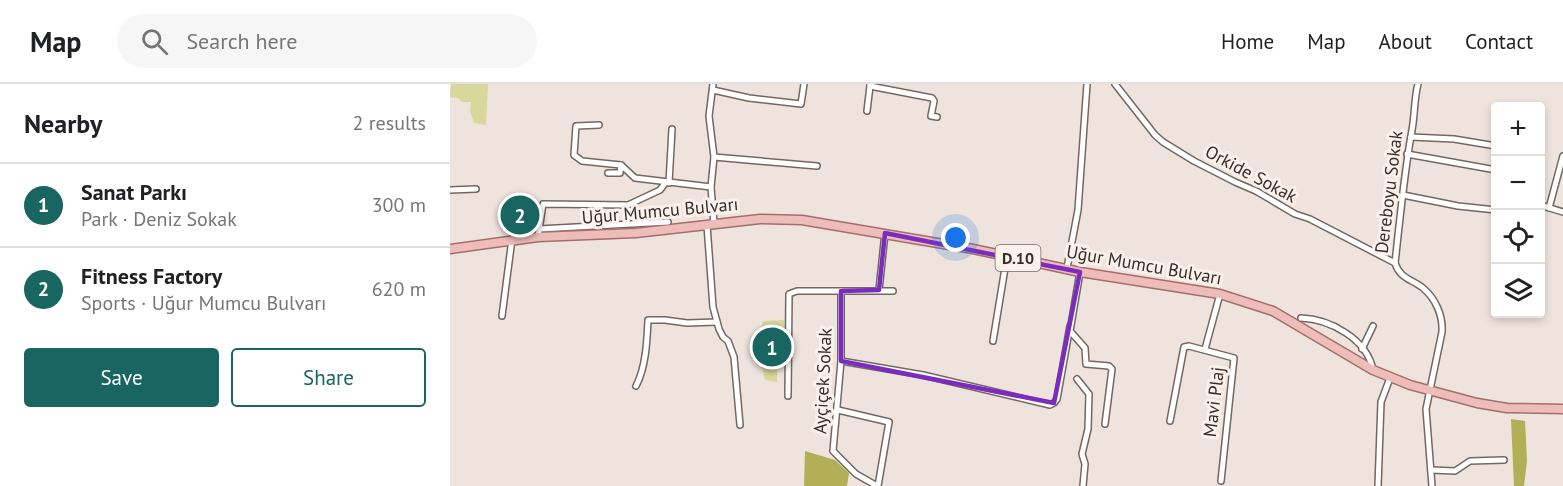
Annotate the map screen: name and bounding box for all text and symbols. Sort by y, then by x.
search box [117,14,537,68]
text: Map [30,23,81,60]
icon: search [138,25,171,58]
text: Search here [186,27,297,55]
text: Home [1221,28,1274,55]
text: Map [1307,28,1346,55]
text: About [1379,28,1432,55]
text: Contact [1465,28,1533,55]
map controls [1491,102,1545,318]
button: + [1491,102,1545,156]
text: Nearby [24,107,102,140]
text: 2 results [353,110,426,136]
street label: Dereboyu Sokak [1370,129,1407,255]
street label: Orkide Sokak [1201,140,1302,208]
button: − [1491,156,1545,210]
text: Sanat Parkı [81,178,187,206]
text: 1 [38,192,49,218]
text: 300 m [372,192,426,218]
pin: 2 [500,192,540,238]
street label: Uğur Mumcu Bulvarı [581,192,739,229]
text: Park · Deniz Sokak [81,206,237,232]
button: locate [1491,210,1545,264]
your location [941,223,970,252]
street label: Uğur Mumcu Bulvarı [1065,240,1224,289]
road number: D.10 [996,245,1040,271]
text: Fitness Factory [81,262,222,290]
button: layers [1491,264,1545,318]
text: 2 [38,276,49,302]
text: 620 m [372,276,426,302]
text: Sports · Uğur Mumcu Bulvarı [81,290,326,316]
pin: 1 [752,324,792,370]
street label: Ayçiçek Sokak [808,327,837,435]
button: Save [24,348,219,407]
button: Share [231,348,426,407]
street label: Mavi Plaj [1198,366,1229,438]

